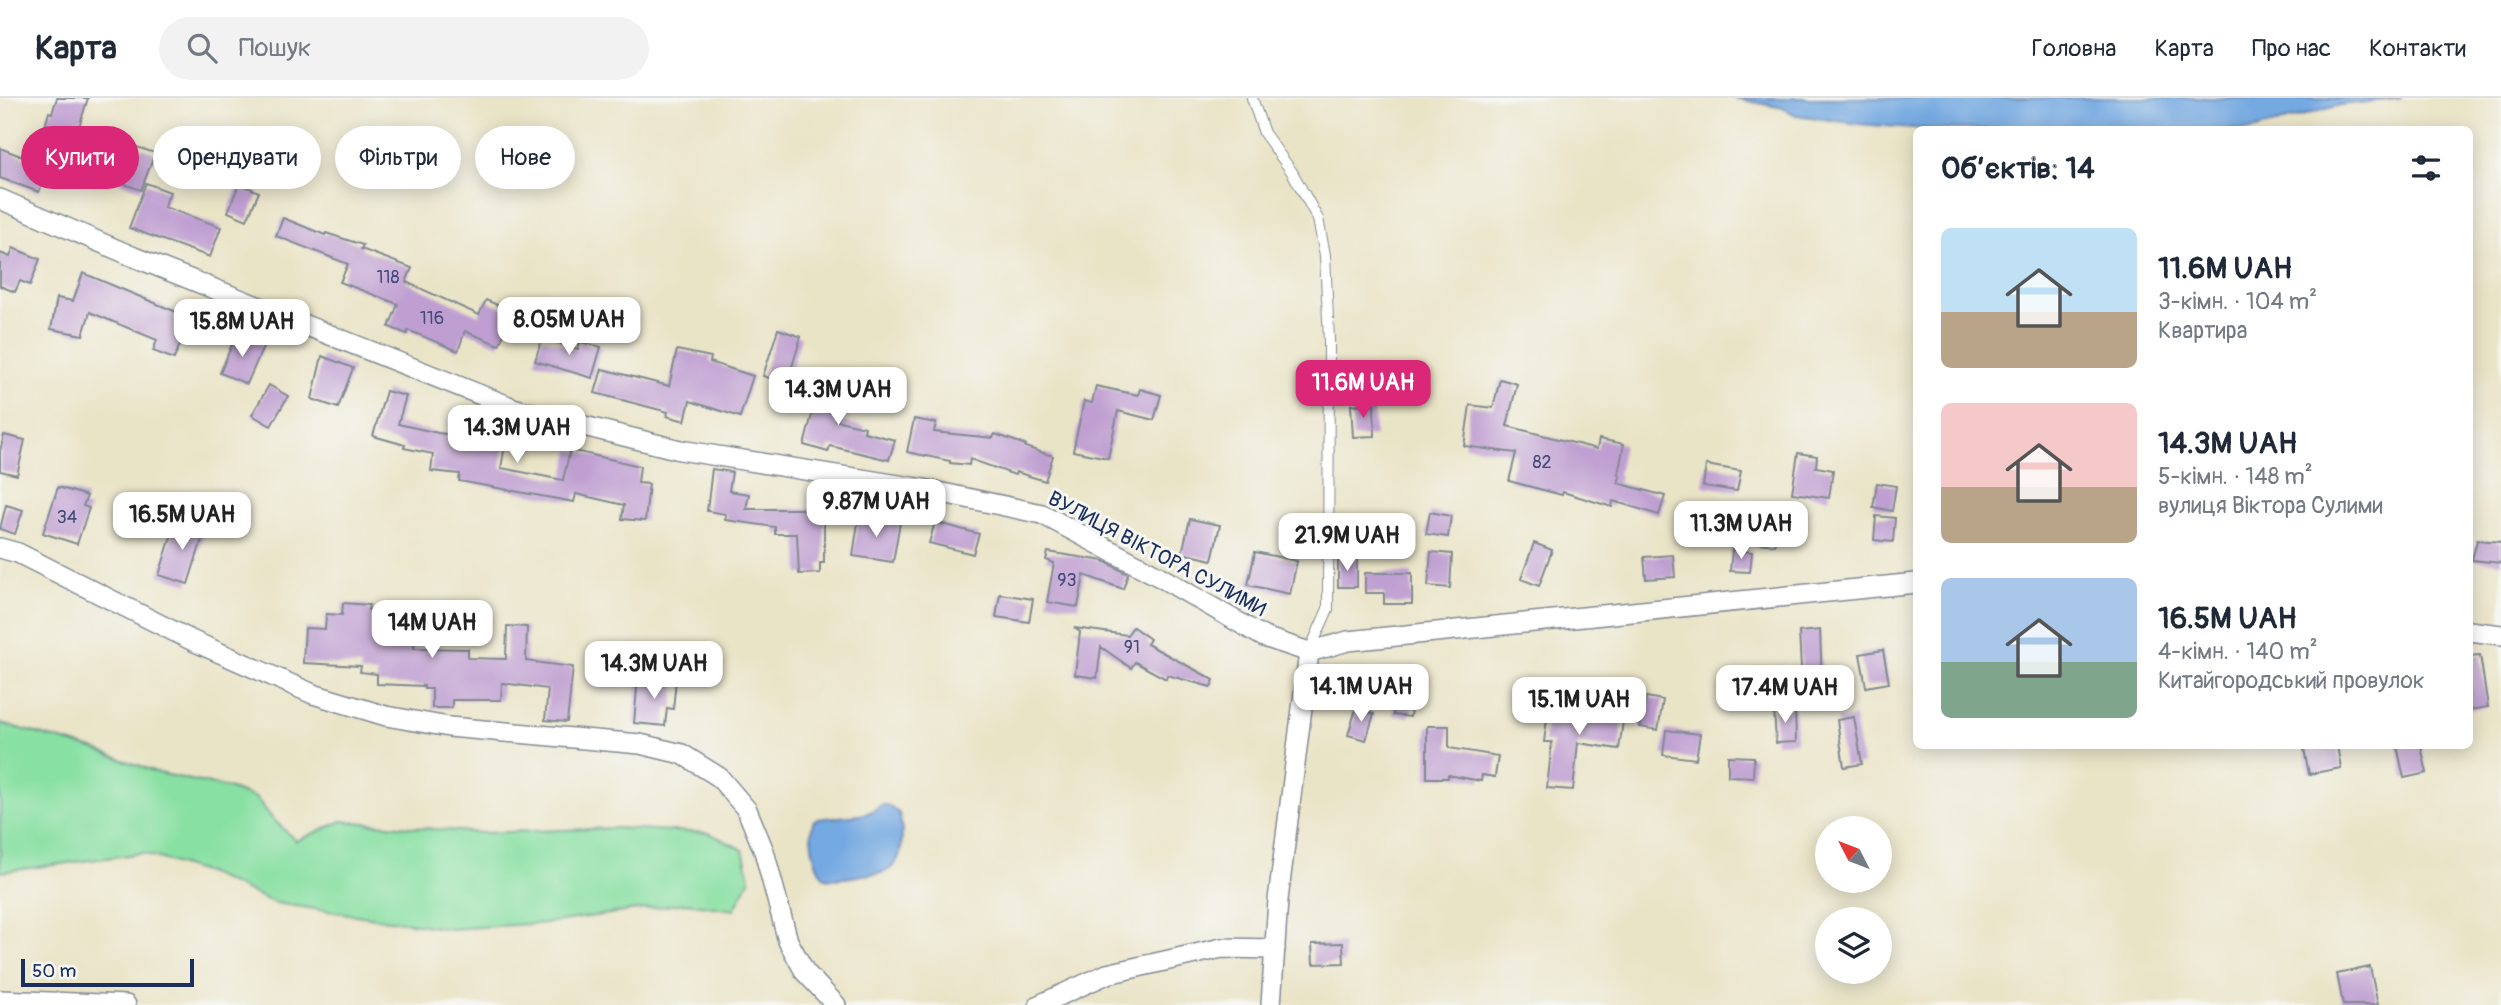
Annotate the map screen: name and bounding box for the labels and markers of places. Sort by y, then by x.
pin: 8.05M UAH [489,298,649,357]
pin: 15.8M UAH [162,300,322,359]
pin: 11.6M UAH [1283,360,1443,420]
pin: 14.3M UAH [758,368,918,427]
pin: 14.3M UAH [437,406,597,465]
pin: 9.87M UAH [796,480,956,539]
pin: 16.5M UAH [102,492,262,552]
pin: 11.3M UAH [1661,502,1821,561]
pin: 21.9M UAH [1267,514,1427,573]
pin: 14M UAH [367,601,497,660]
pin: 14.3M UAH [574,642,734,701]
pin: 14.1M UAH [1281,664,1441,724]
pin: 17.4M UAH [1705,666,1865,725]
pin: 15.1M UAH [1499,678,1659,737]

